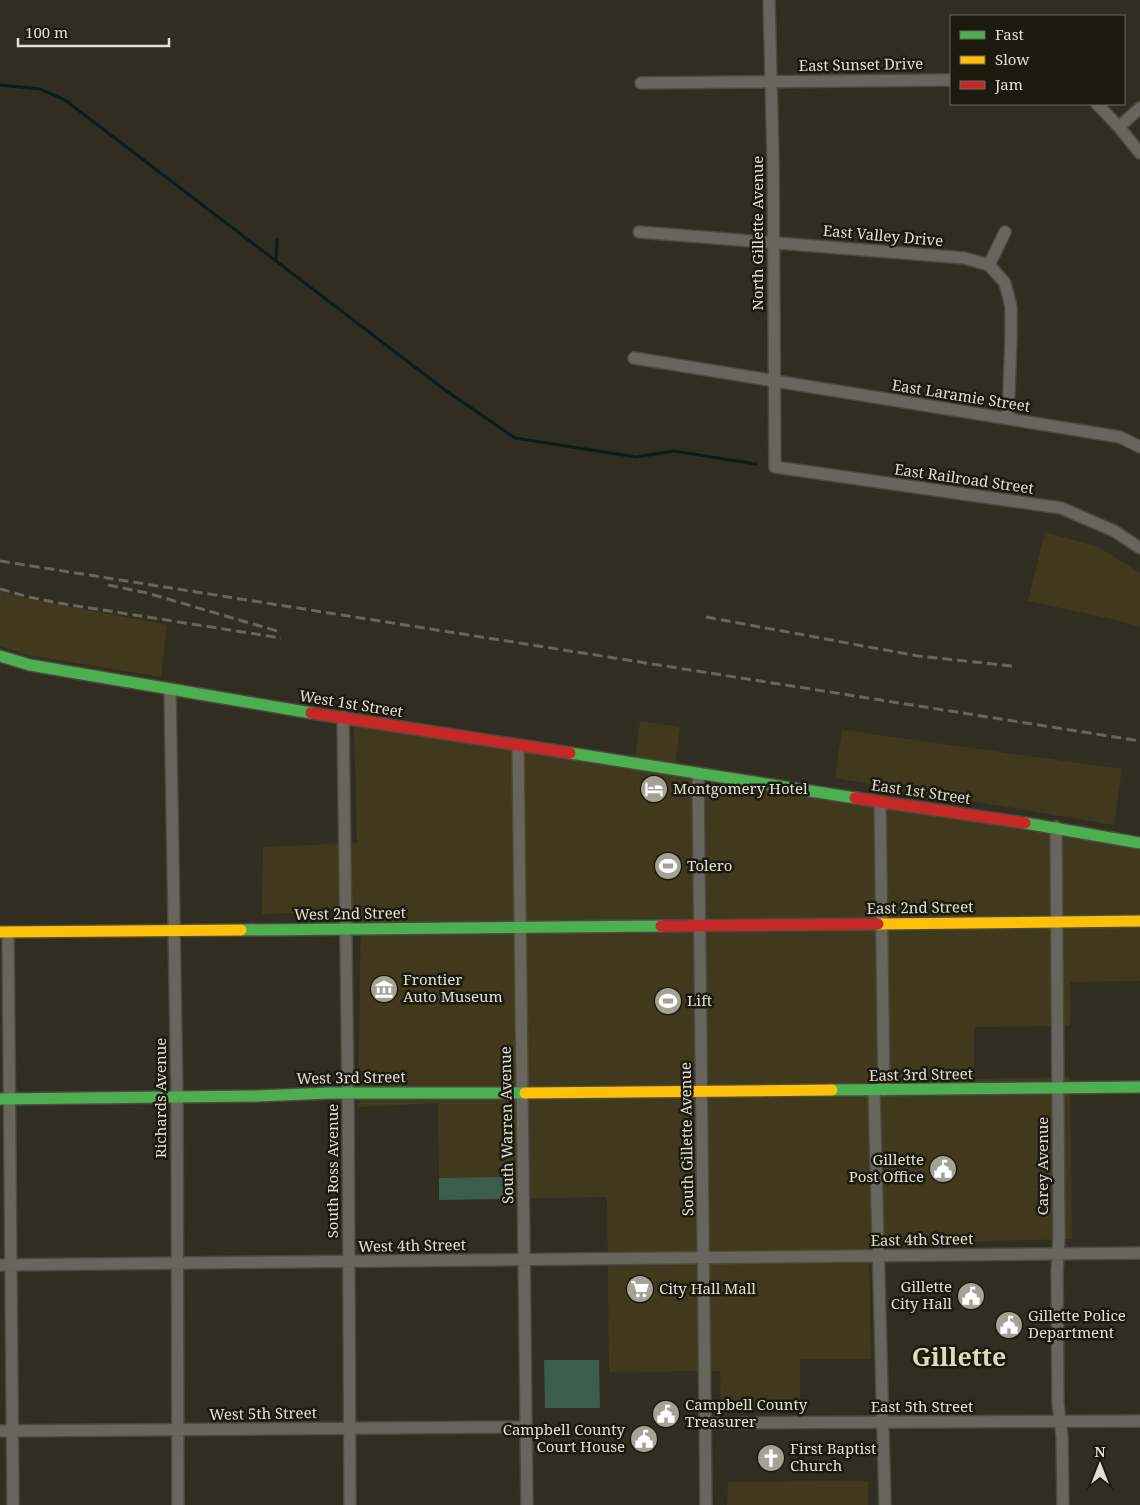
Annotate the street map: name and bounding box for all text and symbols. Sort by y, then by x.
scale bar [18,15,169,47]
legend [950,15,1125,105]
text: 100 m [25,22,68,42]
text: Fast [995,24,1024,44]
text: Slow [995,49,1029,69]
street label: East Sunset Drive [799,53,923,75]
text: Jam [994,74,1023,94]
street label: North Gillette Avenue [747,156,767,310]
street label: East Valley Drive [822,220,944,250]
street label: East Laramie Street [891,374,1032,416]
street label: East Railroad Street [893,458,1035,498]
street label: West 1st Street [298,685,405,721]
hotel icon: Montgomery Hotel [639,774,669,804]
street label: East 1st Street [870,774,972,808]
place label: Montgomery Hotel [673,778,808,798]
sports icon: Tolero [653,851,683,881]
place label: Tolero [687,855,733,875]
street label: East 2nd Street [866,896,974,918]
street label: West 2nd Street [294,902,406,924]
place label: Frontier Auto Museum [403,969,503,1006]
museum icon: Frontier Auto Museum [369,974,399,1004]
sports icon: Lift [653,986,683,1016]
place label: Lift [687,990,712,1010]
street label: Richards Avenue [150,1038,170,1158]
street label: South Warren Avenue [495,1046,517,1204]
street label: South Gillette Avenue [675,1062,697,1216]
street label: East 3rd Street [869,1063,973,1085]
street label: West 3rd Street [296,1066,406,1088]
street label: South Ross Avenue [322,1104,342,1238]
street label: Carey Avenue [1032,1117,1052,1215]
place label: Gillette Post Office [849,1149,924,1186]
public building icon: Gillette Post Office [928,1154,958,1184]
street label: East 4th Street [870,1228,973,1250]
street label: West 4th Street [358,1234,466,1256]
supermarket icon: City Hall Mall [625,1274,655,1304]
place label: Gillette City Hall [891,1276,952,1313]
place label: City Hall Mall [659,1278,756,1298]
public building icon: Gillette City Hall [956,1281,986,1311]
place label: Gillette Police Department [1028,1305,1126,1342]
public building icon: Gillette Police Department [994,1310,1024,1340]
district label: Gillette [912,1339,1006,1373]
place label: Campbell County Treasurer [685,1394,808,1431]
street label: East 5th Street [871,1396,973,1416]
public building icon: Campbell County Treasurer [651,1399,681,1429]
street label: West 5th Street [209,1402,317,1424]
place label: Campbell County Court House [503,1419,626,1456]
public building icon: Campbell County Court House [629,1424,659,1454]
place label: First Baptist Church [790,1438,876,1475]
north arrow [1075,1440,1125,1490]
text: N [1094,1442,1106,1461]
church icon: First Baptist Church [756,1443,786,1473]

